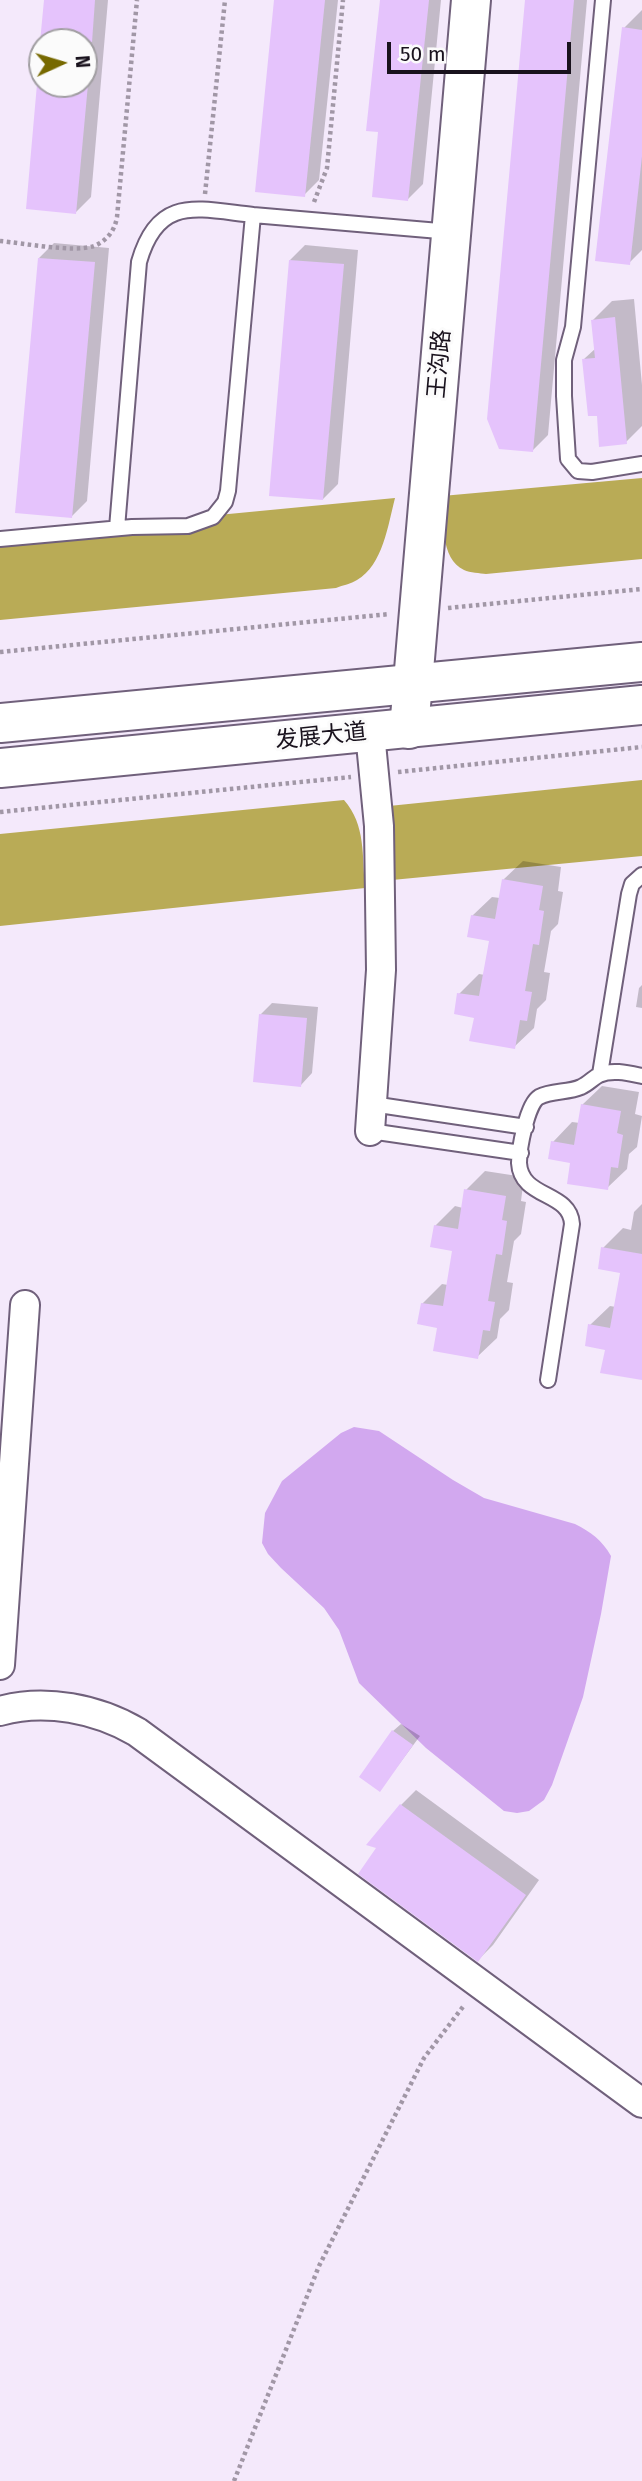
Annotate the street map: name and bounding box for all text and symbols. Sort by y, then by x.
north arrow [28,28,98,98]
scale bar [390,28,574,72]
text: 50 m [400,41,446,67]
text: N [71,55,94,69]
street label: 王沟路 [423,328,457,400]
street label: 发展大道 [274,718,368,756]

